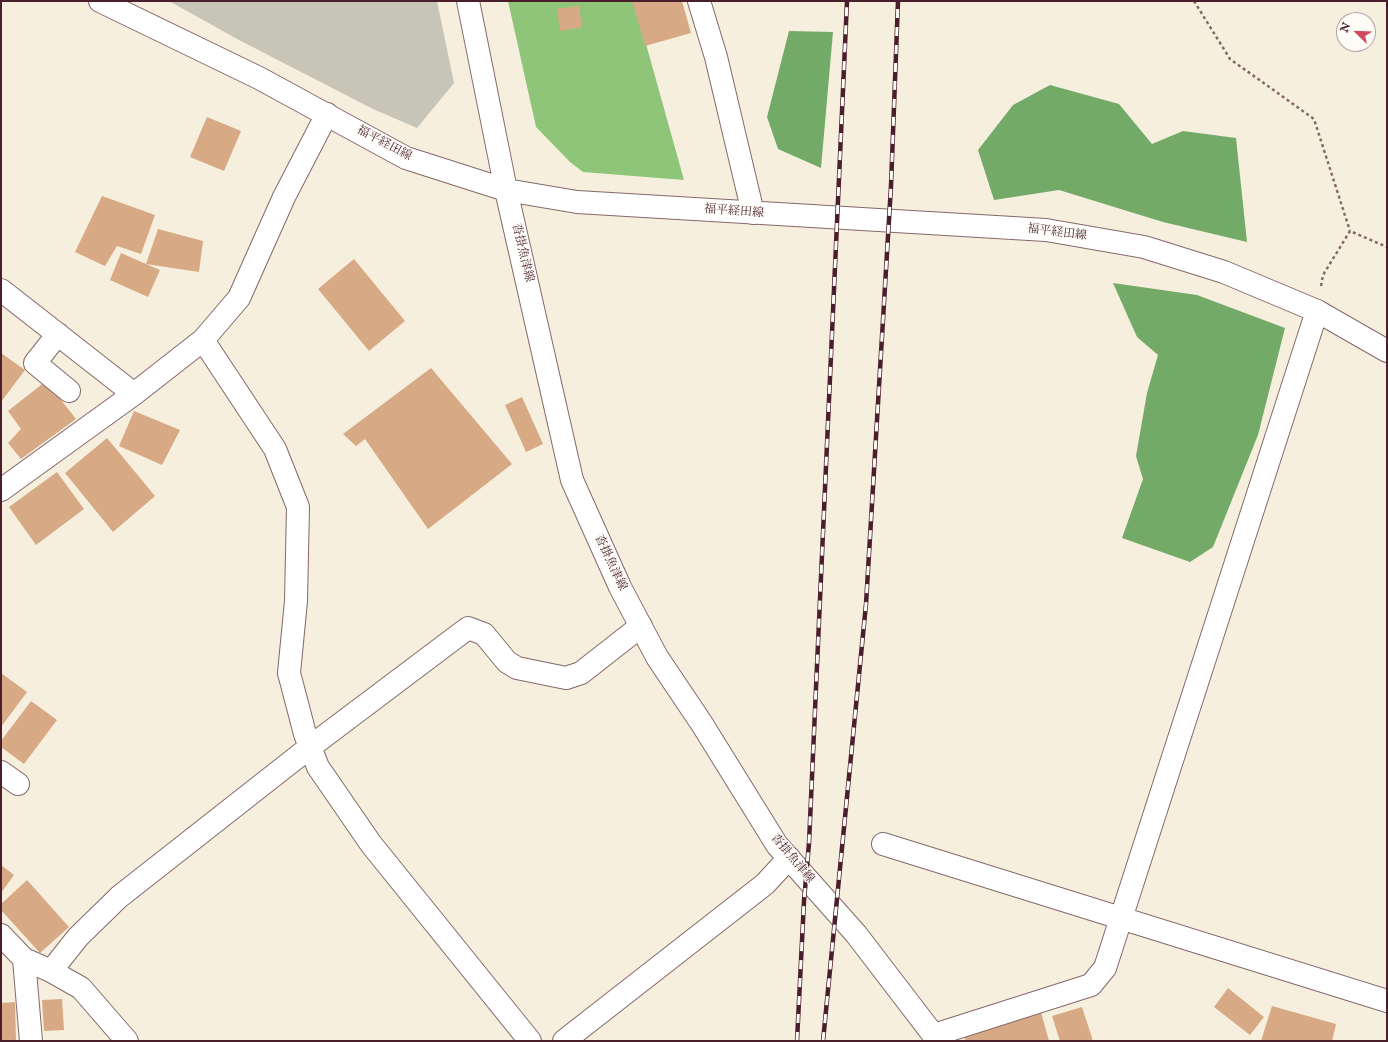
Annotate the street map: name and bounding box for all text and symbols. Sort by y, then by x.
north arrow [1336,12,1376,52]
text: N [1338,21,1354,35]
street label: 福平経田線 [354,124,414,164]
street label: 福平経田線 [704,203,764,221]
street label: 沓掛魚津線 [508,222,536,284]
street label: 福平経田線 [1026,222,1088,244]
street label: 沓掛魚津線 [591,533,629,593]
street label: 沓掛魚津線 [767,831,817,887]

